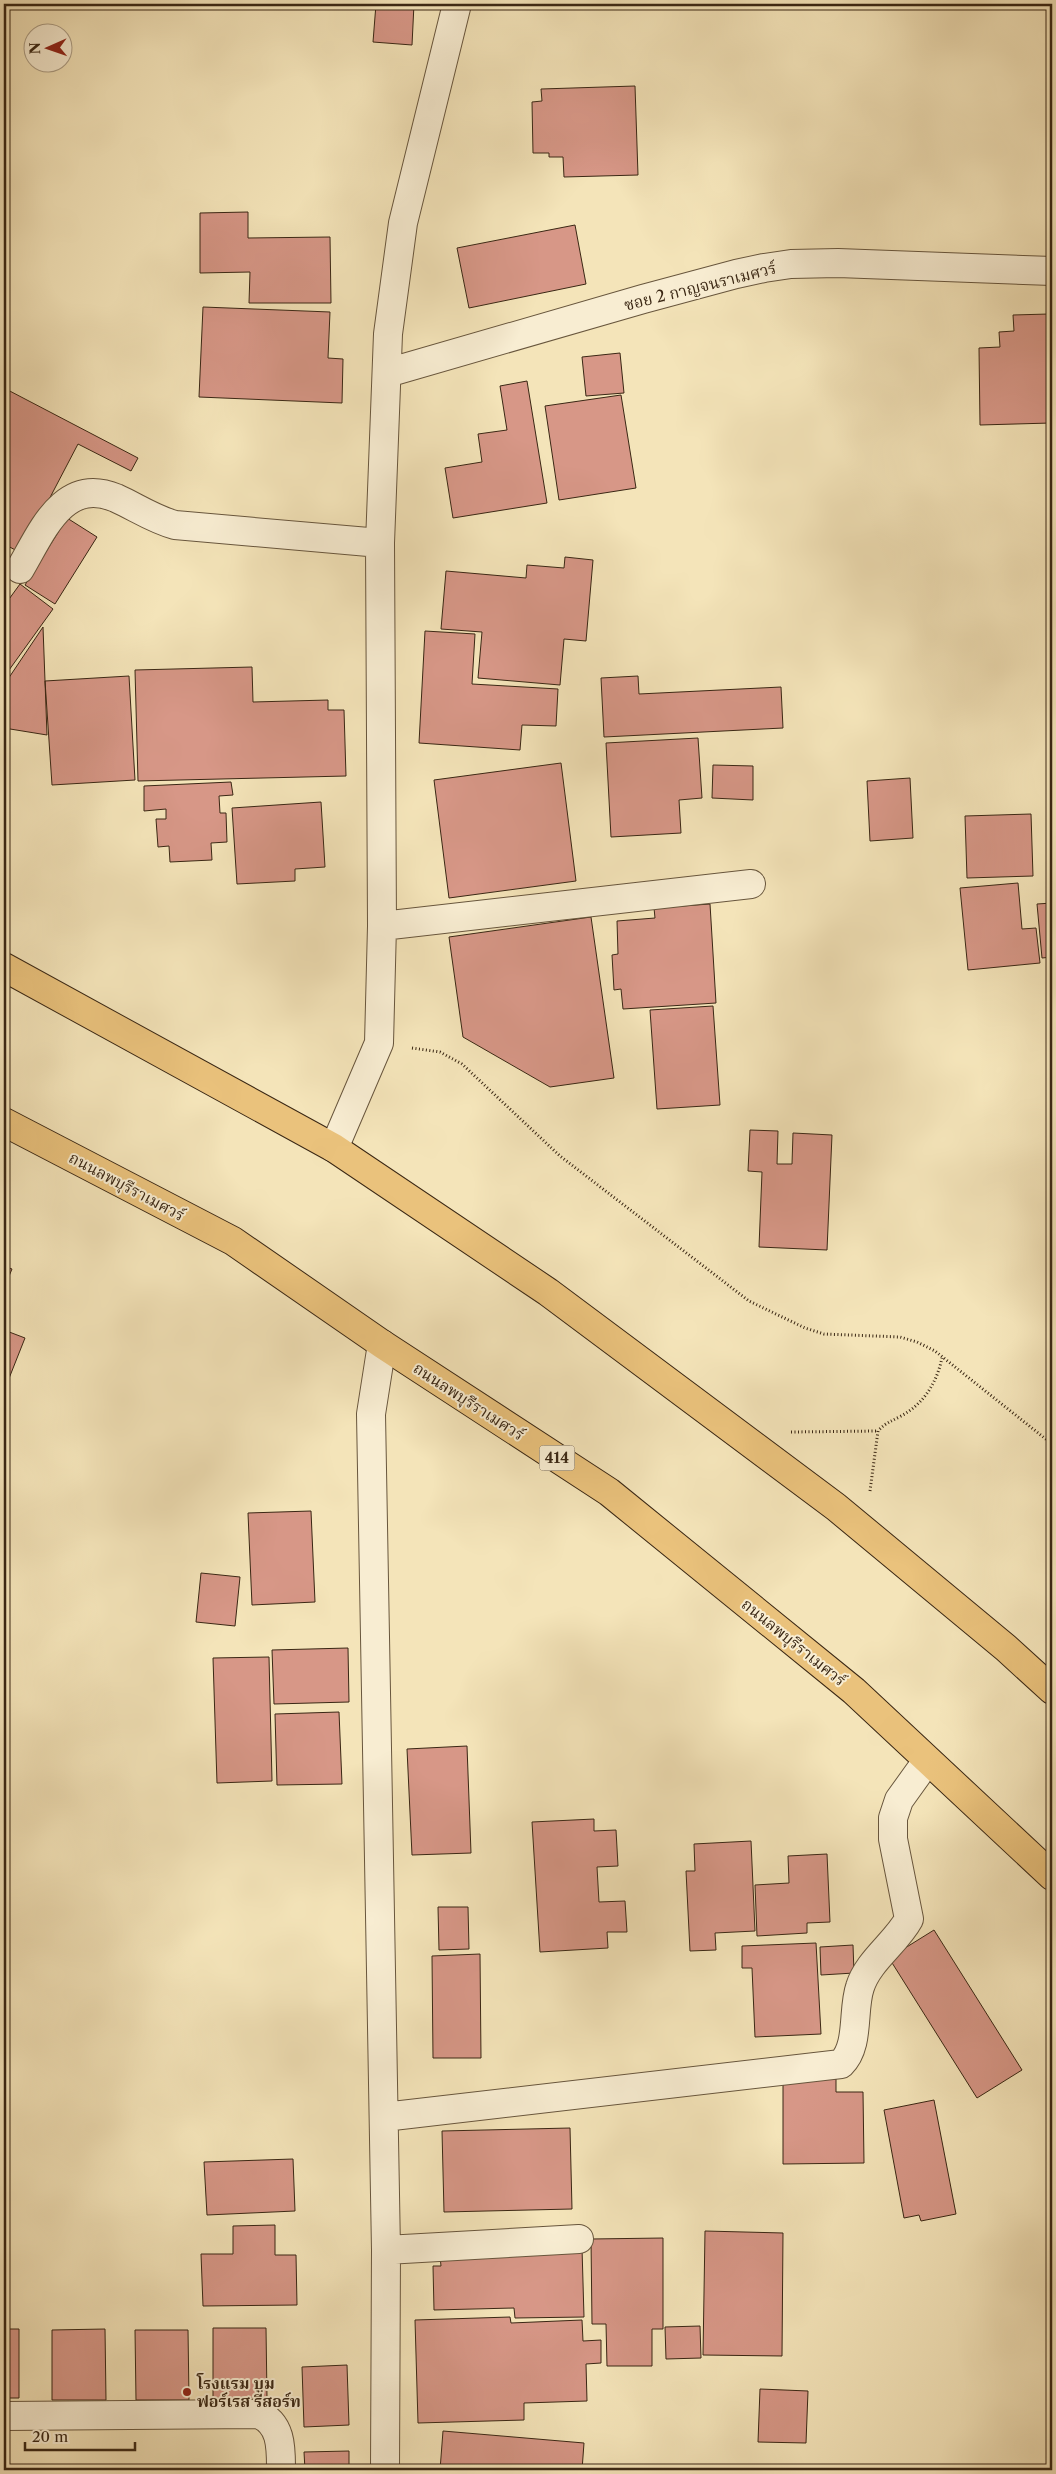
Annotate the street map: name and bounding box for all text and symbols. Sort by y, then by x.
north arrow [22,22,72,72]
text: N [26,42,44,55]
street label: ซอย 2 กาญจนราเมศวร์ [622,257,779,315]
street label: ถนนลพบุรีราเมศวร์ [65,1147,189,1227]
street label: ถนนลพบุรีราเมศวร์ [409,1358,529,1446]
road number: 414 [540,1446,574,1470]
street label: ถนนลพบุรีราเมศวร์ [737,1594,851,1692]
place label: โรงแรม บูม ฟอร์เรส รีสอร์ท [196,2373,301,2411]
marker: โรงแรม บูม ฟอร์เรส รีสอร์ท [181,2386,193,2398]
scale bar [25,2419,135,2451]
text: 20 m [32,2427,68,2446]

